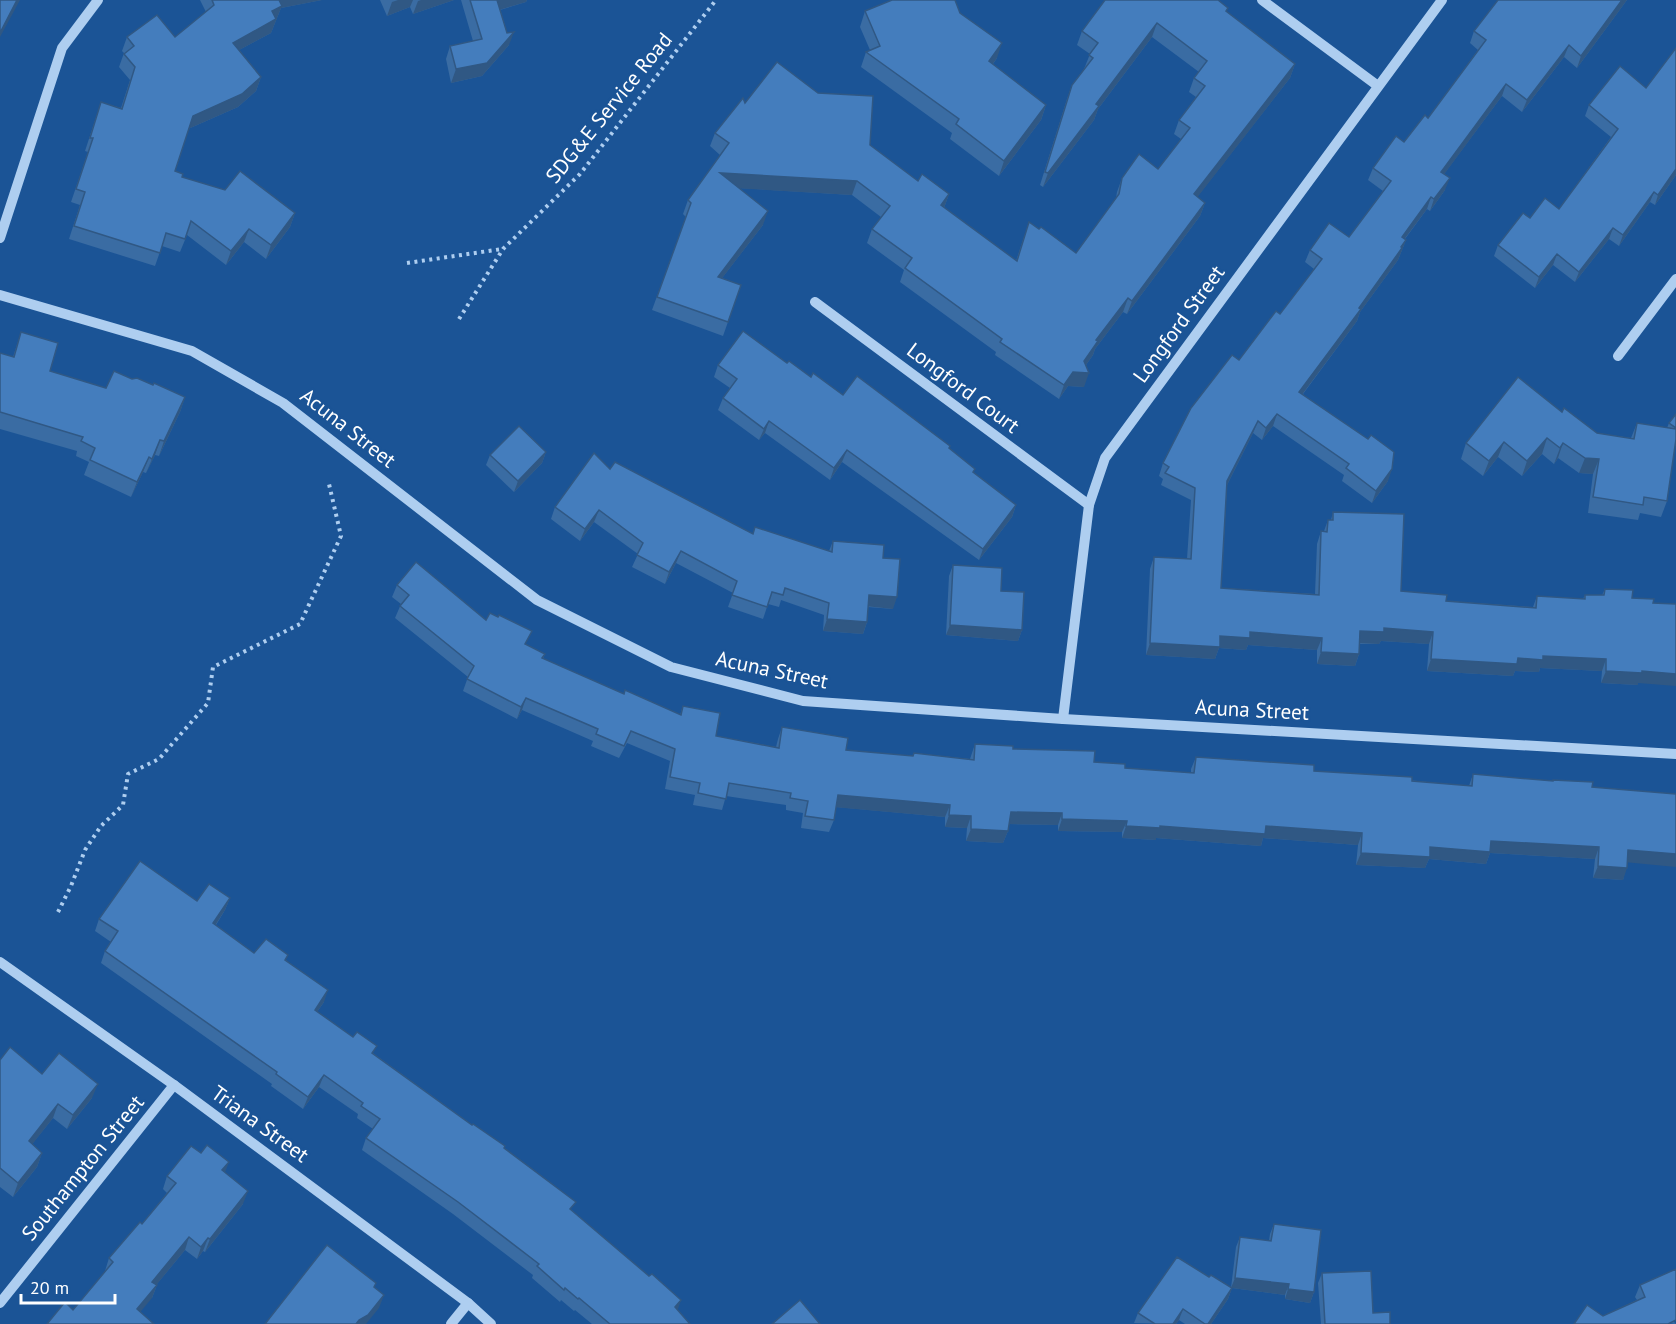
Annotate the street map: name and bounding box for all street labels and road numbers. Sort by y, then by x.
street label: SDG&E Service Road [540,27,678,189]
street label: Longford Street [1127,260,1230,388]
street label: Longford Court [902,336,1025,439]
street label: Acuna Street [295,382,402,473]
street label: Acuna Street [714,644,831,695]
street label: Acuna Street [1194,693,1310,726]
street label: Triana Street [206,1079,314,1168]
street label: Southampton Street [15,1089,150,1246]

